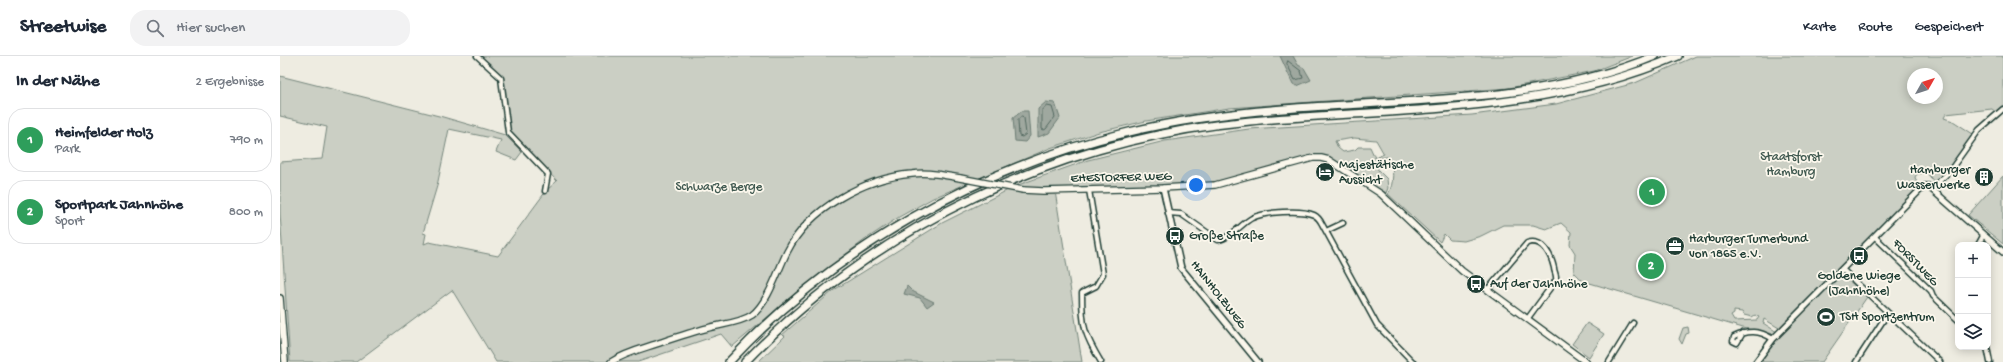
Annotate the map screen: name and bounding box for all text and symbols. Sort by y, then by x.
search box [130,10,410,46]
text: Streetwise [20,16,106,39]
icon: search [144,17,166,39]
text: Hier suchen [176,19,245,37]
text: Karte [1803,19,1836,36]
text: Route [1858,19,1892,36]
text: Gespeichert [1914,19,1983,36]
north arrow [1907,68,1943,104]
text: In der Nähe [16,72,99,92]
text: 2 Ergebnisse [196,75,264,90]
text: Heimfelder Holz [55,124,153,142]
text: 1 [27,133,33,148]
text: 790 m [230,133,263,148]
text: Park [55,142,80,157]
park label: Staatsforst Hamburg [1760,150,1823,180]
place label: Majestätische Aussicht [1339,158,1414,188]
hotel icon: Majestätische Aussicht [1314,161,1336,183]
place label: Hamburger Wasserwerke [1897,163,1971,193]
building icon: Hamburger Wasserwerke [1973,166,1995,188]
street label: EHESTORFER WEG [1070,170,1173,186]
your location [1186,175,1206,195]
pin: 1 [1639,177,1665,207]
park label: Schwarze Berge [676,180,763,195]
text: Sportpark Jahnhöhe [55,196,183,214]
text: 2 [27,205,33,220]
text: 800 m [229,205,263,220]
text: Sport [55,214,84,229]
bus stop icon: Große Straße [1164,225,1186,247]
place label: Große Straße [1189,229,1264,244]
place label: Harburger Turnerbund von 1865 e.V. [1689,232,1809,262]
office icon: Harburger Turnerbund von 1865 e.V. [1664,235,1686,257]
street label: FORSTWEG [1888,236,1942,290]
map controls [1955,242,1991,350]
button: + [1955,242,1991,278]
bus stop icon: Goldene Wiege (Jahnhöhe) [1848,245,1870,267]
pin: 2 [1638,251,1664,281]
street label: HAINHOLZWEG [1187,258,1250,333]
place label: Goldene Wiege (Jahnhöhe) [1818,269,1901,299]
bus stop icon: Auf der Jahnhöhe [1465,273,1487,295]
place label: Auf der Jahnhöhe [1490,277,1588,292]
button: − [1955,278,1991,314]
sports icon: TSH Sportzentrum [1815,306,1837,328]
place label: TSH Sportzentrum [1839,310,1934,325]
button: layers [1955,314,1991,350]

